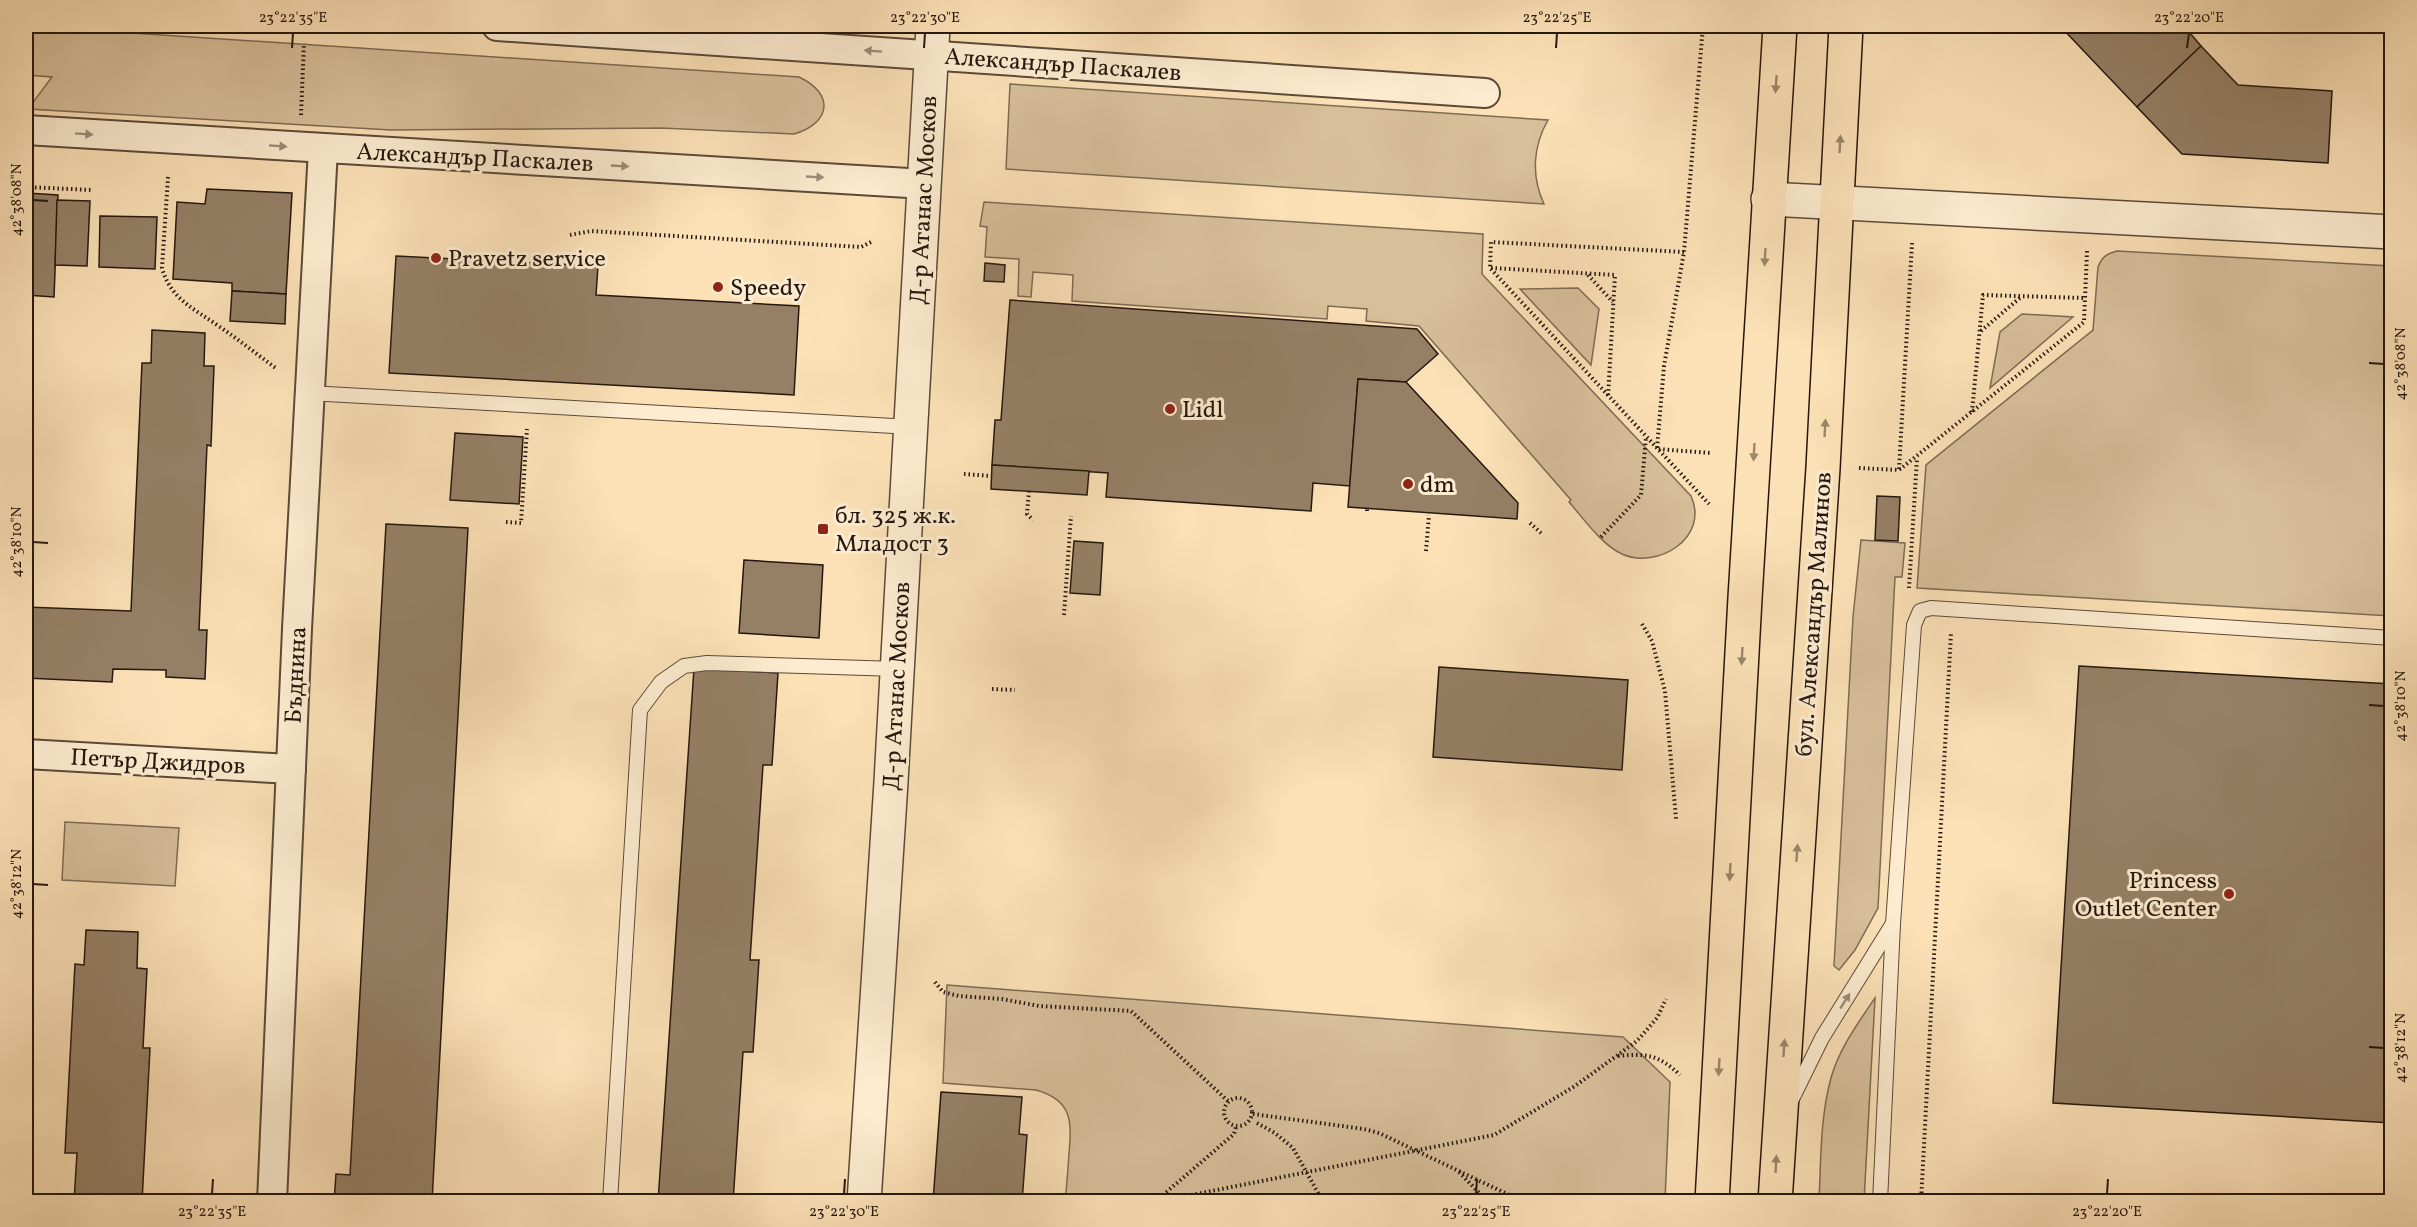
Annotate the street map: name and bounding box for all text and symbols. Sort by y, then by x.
text: 23°22'35"E [259,8,327,29]
text: 23°22'30"E [890,8,960,29]
text: 23°22'25"E [1523,8,1591,29]
text: 23°22'20"E [2154,8,2224,29]
street label: Александър Паскалев [943,41,1182,91]
one-way arrow [863,46,882,56]
one-way arrow [1771,74,1781,93]
street label: Д-р Атанас Москов [903,95,947,306]
one-way arrow [74,129,93,138]
one-way arrow [1836,134,1845,153]
street label: Александър Паскалев [355,136,594,182]
one-way arrow [269,142,288,151]
one-way arrow [610,161,629,170]
text: 42°38'08"N [7,163,28,237]
one-way arrow [805,172,824,182]
place label: Pravetz service [448,243,606,277]
one-way arrow [1760,247,1769,266]
marker: Pravetz service [429,251,443,265]
place label: Speedy [730,272,806,306]
marker: Speedy [711,280,725,294]
text: 42°38'08"N [2391,327,2412,401]
place label: Lidl [1182,394,1223,428]
marker: Lidl [1163,402,1177,416]
one-way arrow [1820,419,1830,438]
one-way arrow [1749,442,1758,461]
place label: dm [1420,469,1455,503]
street label: бул. Александър Малинов [1788,471,1842,758]
marker: dm [1401,477,1415,491]
place label: бл. 325 ж.к. Младост 3 [835,500,956,562]
text: 42°38'10"N [7,506,28,578]
marker: бл. 325 ж.к. Младост 3 [816,522,830,536]
street label: Д-р Атанас Москов [876,581,920,792]
street label: Бъднина [277,626,317,724]
one-way arrow [1737,647,1746,666]
text: 42°38'10"N [2391,670,2412,742]
street label: Петър Джидров [69,741,246,785]
one-way arrow [1792,844,1801,863]
text: 42°38'12"N [7,849,28,919]
one-way arrow [1725,863,1734,882]
place label: Princess Outlet Center [2075,865,2217,927]
marker: Princess Outlet Center [2222,887,2236,901]
one-way arrow [1840,993,1851,1009]
text: 42°38'12"N [2391,1013,2412,1083]
one-way arrow [1779,1038,1788,1057]
one-way arrow [1715,1057,1724,1076]
one-way arrow [1772,1155,1781,1174]
text: 23°22'35"E [178,1202,246,1223]
text: 23°22'30"E [809,1202,879,1223]
text: 23°22'25"E [1442,1202,1510,1223]
text: 23°22'20"E [2072,1202,2142,1223]

